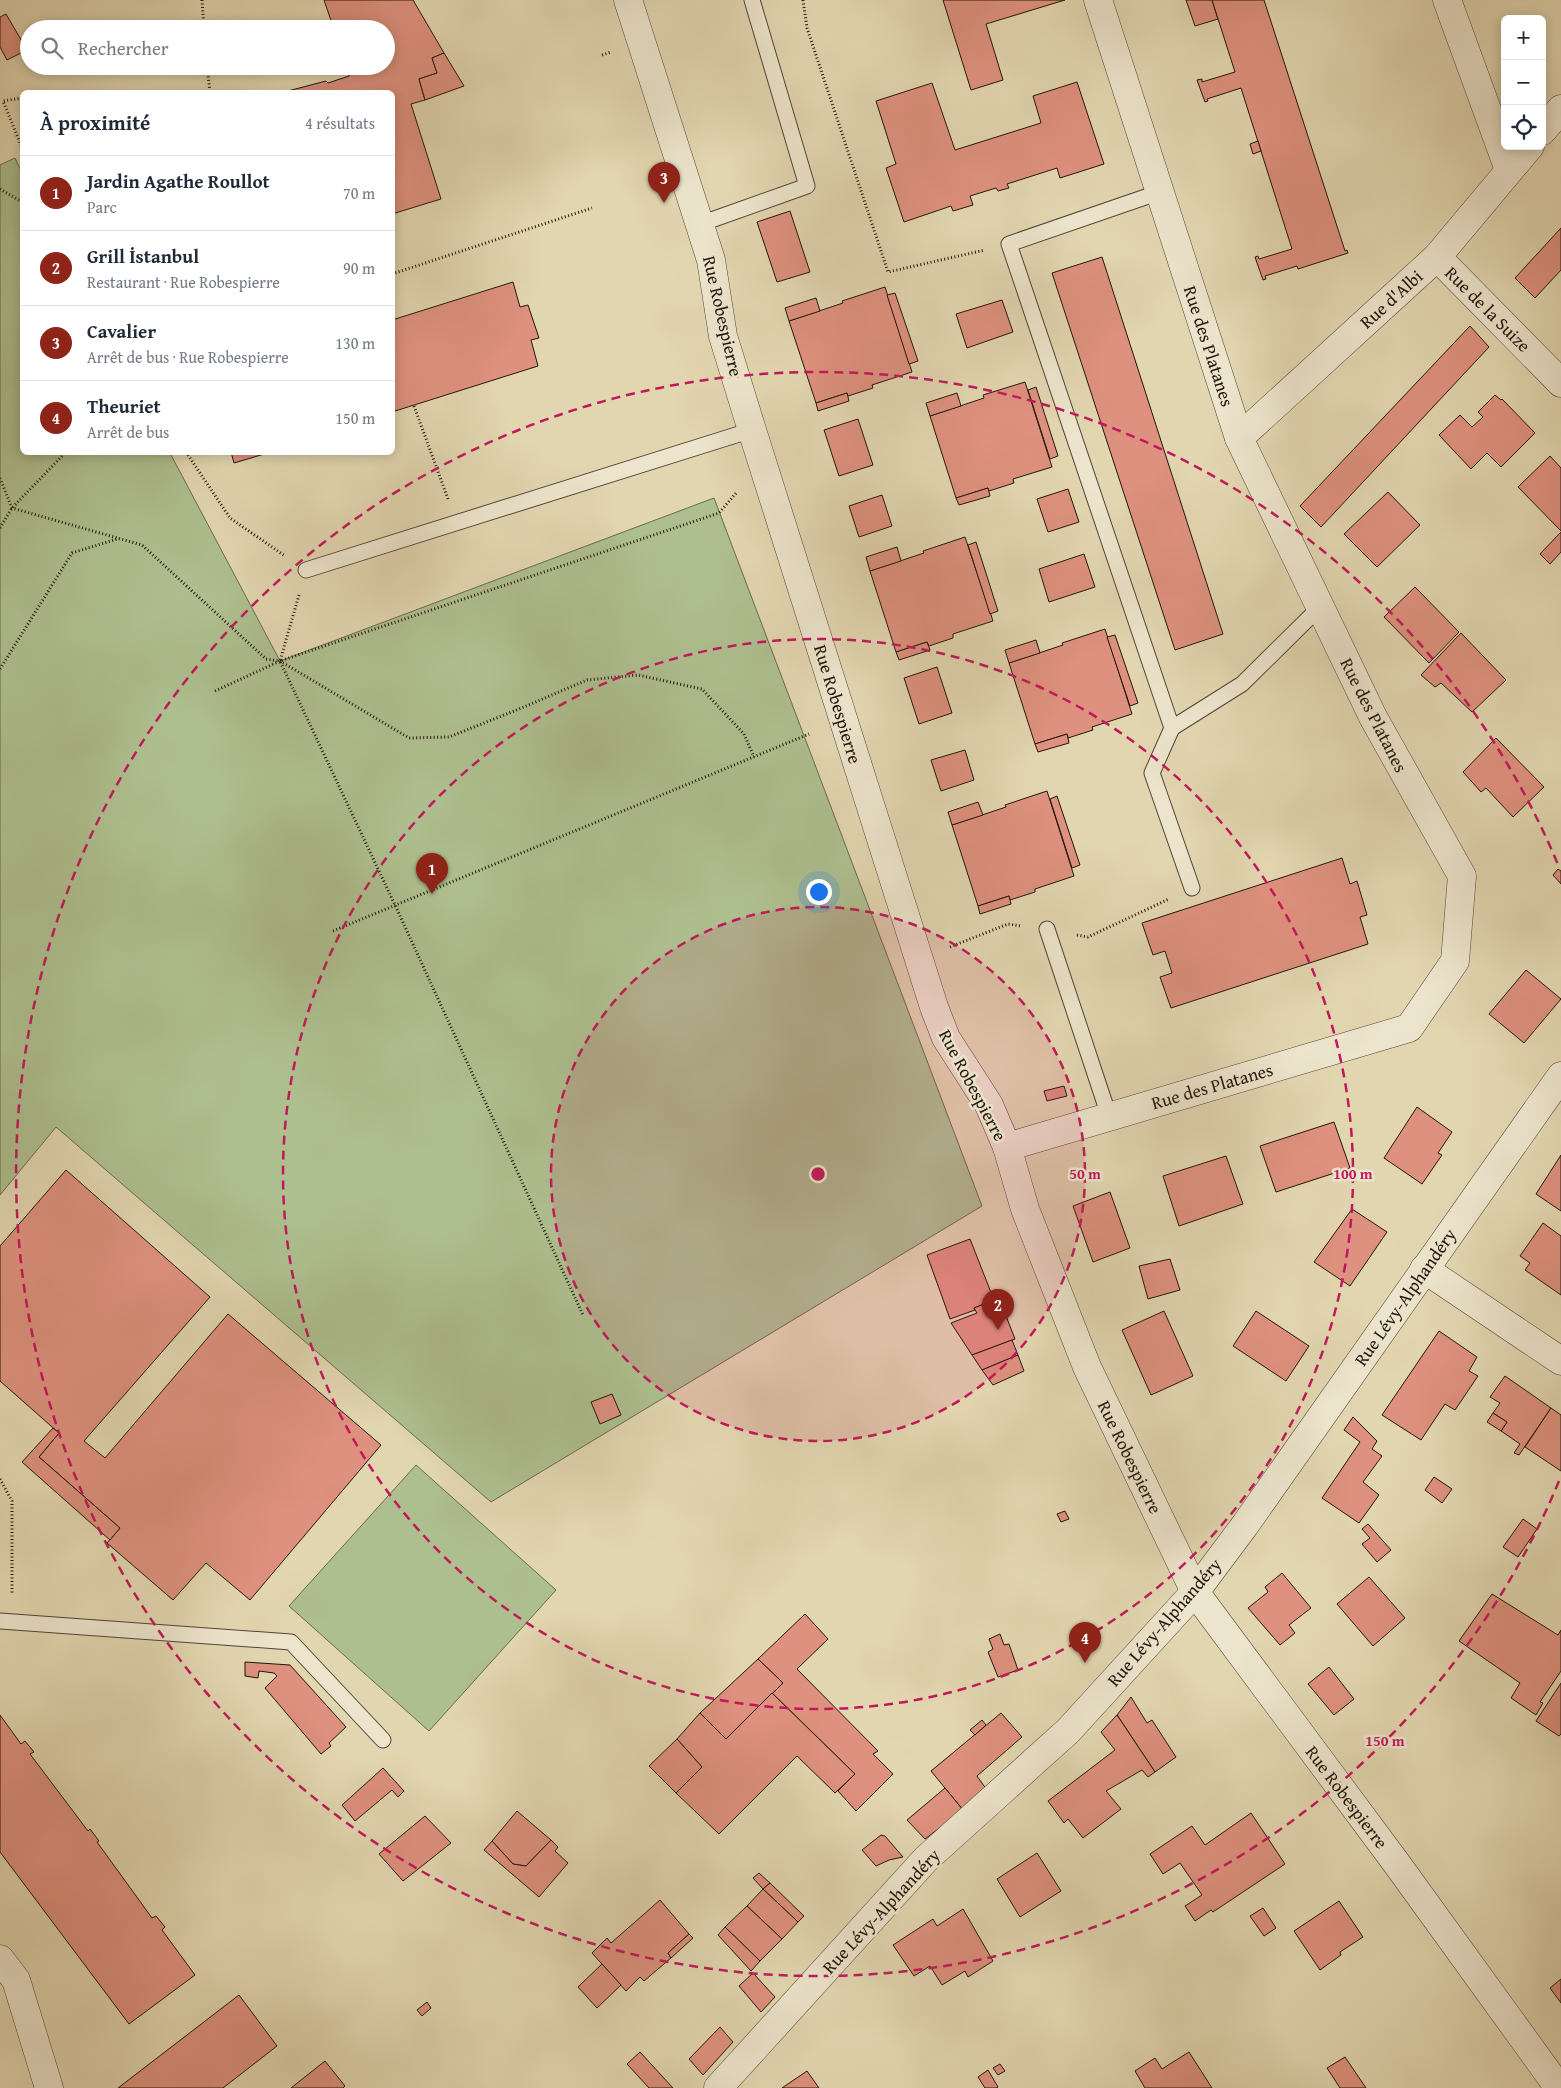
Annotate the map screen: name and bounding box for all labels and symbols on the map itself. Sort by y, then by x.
pin: 3 [648,162,680,203]
street label: Rue Robespierre [696,253,750,379]
street label: Rue de la Suize [1439,260,1537,358]
street label: Rue d'Albi [1353,263,1429,335]
street label: Rue des Platanes [1177,282,1241,410]
street label: Rue Robespierre [807,641,869,767]
street label: Rue des Platanes [1333,653,1415,777]
pin: 1 [416,853,448,894]
your location [806,879,832,905]
street label: Rue Robespierre [932,1024,1014,1146]
street label: Rue des Platanes [1148,1056,1276,1116]
text: 50 m [1069,1163,1101,1184]
text: 100 m [1333,1163,1373,1184]
centre of rings [809,1165,827,1183]
street label: Rue Lévy-Alphandéry [1347,1223,1463,1371]
pin: 2 [982,1289,1014,1330]
street label: Rue Robespierre [1091,1396,1169,1518]
street label: Rue Lévy-Alphandéry [1100,1552,1228,1692]
pin: 4 [1069,1622,1101,1663]
text: 150 m [1365,1730,1405,1751]
street label: Rue Robespierre [1299,1740,1395,1854]
street label: Rue Lévy-Alphandéry [816,1842,946,1980]

